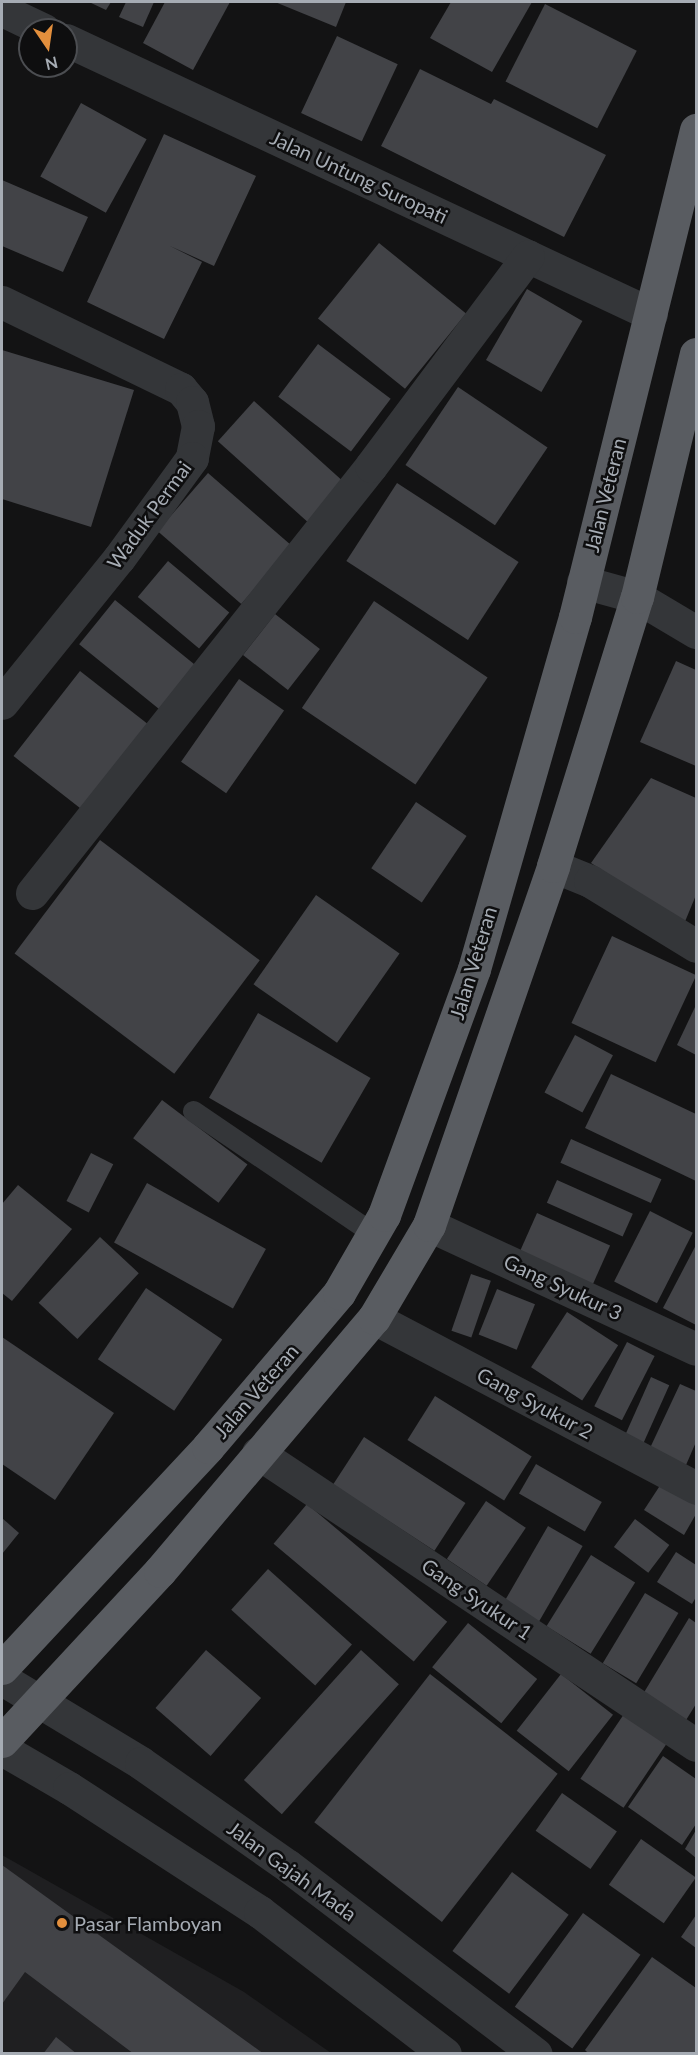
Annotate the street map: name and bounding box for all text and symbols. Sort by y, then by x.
north arrow [18,18,78,78]
text: N [44,53,60,75]
street label: Jalan Untung Suropati [267,125,451,229]
street label: Jalan Veteran [579,435,631,555]
street label: Waduk Permai [102,456,196,574]
street label: Jalan Veteran [444,903,502,1023]
street label: Gang Syukur 3 [500,1249,626,1325]
street label: Jalan Veteran [208,1339,304,1443]
street label: Gang Syukur 2 [473,1362,597,1444]
street label: Gang Syukur 1 [417,1553,537,1645]
street label: Jalan Gajah Mada [223,1816,361,1926]
place label: Pasar Flamboyan [74,1911,222,1935]
marker: Pasar Flamboyan [55,1916,69,1930]

